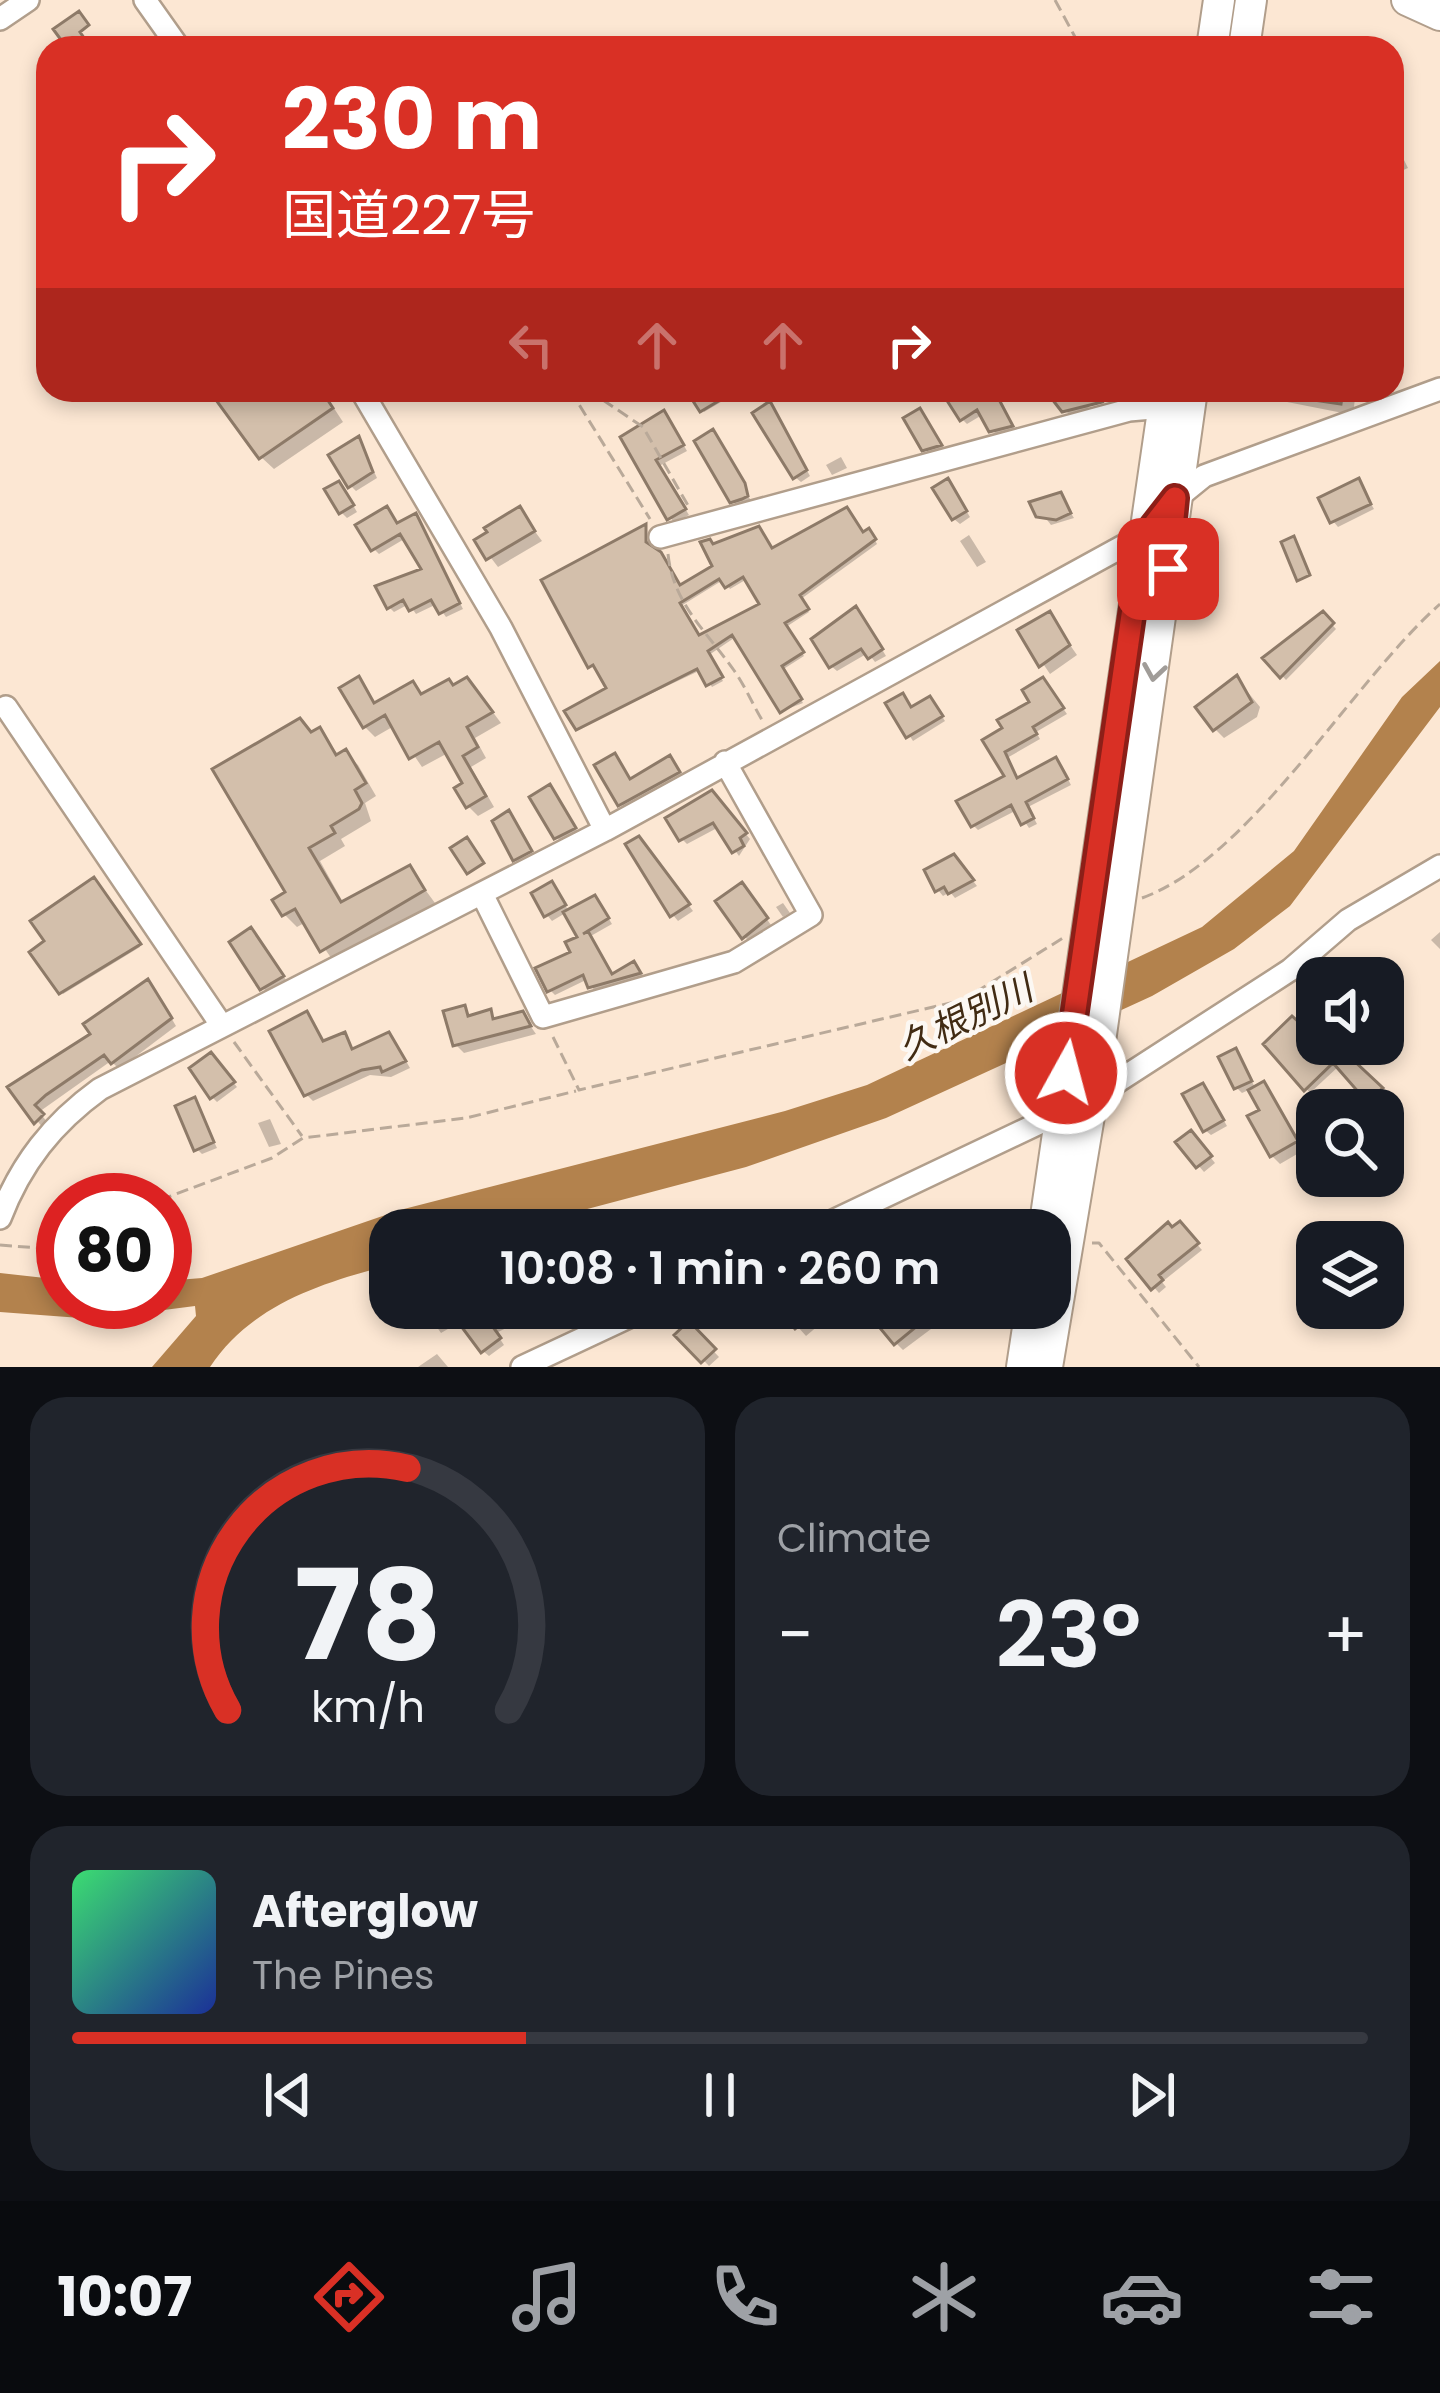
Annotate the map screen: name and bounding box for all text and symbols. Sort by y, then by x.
text: 230 m [282,61,542,178]
icon: right [84,84,240,240]
text: 国道227号 [282,177,536,253]
icon: left [498,312,564,378]
icon: ahead [624,312,690,378]
icon: ahead [750,312,816,378]
icon: right [876,312,942,378]
pin [1117,518,1219,620]
icon: arrive [1135,536,1201,602]
one-way arrow [1142,663,1168,682]
map controls [1296,957,1404,1329]
button: sound [1296,957,1404,1065]
water label: 久根別川 [889,961,1045,1072]
position arrow [1003,1010,1129,1136]
button: search [1296,1089,1404,1197]
speed limit sign: 80 [36,1173,192,1329]
button: layers [1296,1221,1404,1329]
text: 10:08 · 1 min · 260 m [500,1237,940,1300]
text: Climate [777,1511,931,1566]
text: 78 [294,1528,441,1703]
text: 23° [995,1572,1141,1699]
text: − [777,1589,813,1681]
text: + [1323,1589,1368,1681]
text: km/h [310,1676,425,1736]
text: Afterglow [252,1880,478,1943]
text: The Pines [252,1948,434,2003]
icon: previous [255,2062,321,2128]
icon: pause [687,2062,753,2128]
icon: next [1119,2062,1185,2128]
icon: directions [307,2255,391,2339]
icon: music [505,2255,589,2339]
icon: phone [703,2255,787,2339]
icon: climate [902,2255,986,2339]
icon: car [1100,2255,1184,2339]
icon: filters [1299,2255,1383,2339]
text: 10:07 [57,2259,192,2335]

